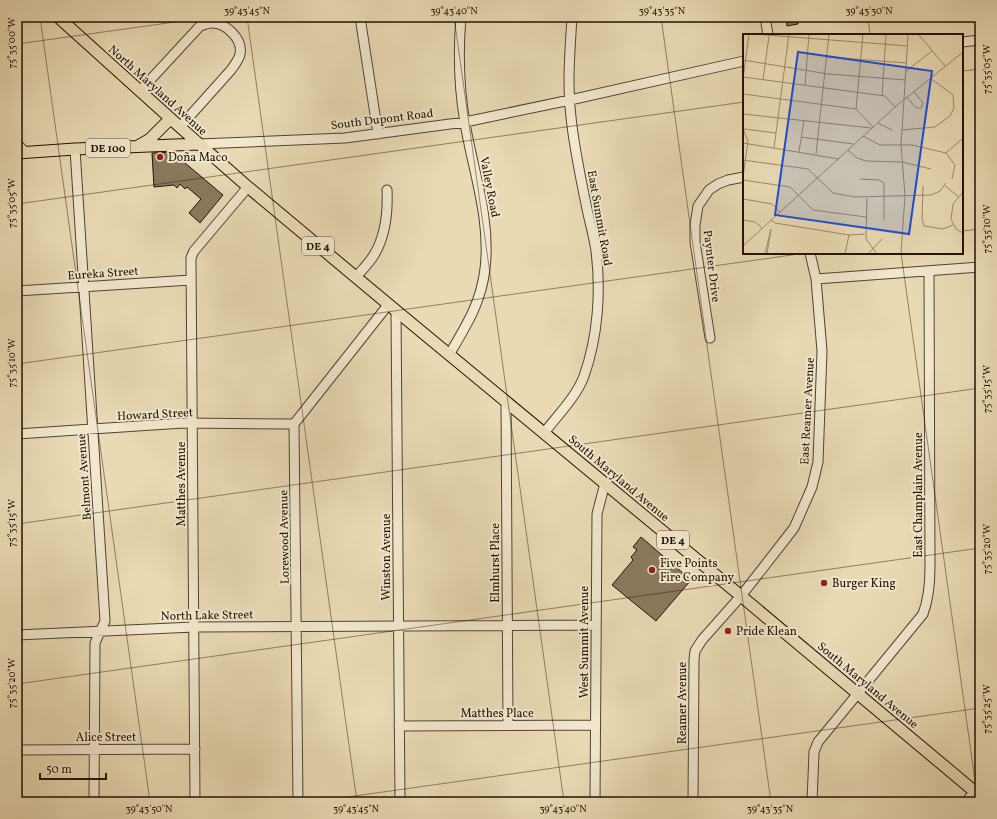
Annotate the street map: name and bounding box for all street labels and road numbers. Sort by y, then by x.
street label: North Maryland Avenue [104,42,210,140]
street label: South Dupont Road [330,106,435,134]
road number: DE 100 [86,139,130,157]
street label: Valley Road [475,155,503,219]
street label: East Summit Road [583,169,615,267]
street label: Paynter Drive [699,229,723,304]
road number: DE 4 [302,237,334,255]
street label: Eureka Street [67,264,139,284]
street label: East Reamer Avenue [797,357,819,465]
street label: Howard Street [117,405,194,425]
street label: South Maryland Avenue [564,432,673,526]
street label: East Champlain Avenue [911,432,927,558]
street label: Belmont Avenue [74,433,96,521]
street label: Matthes Avenue [174,441,190,526]
street label: Lorewood Avenue [276,490,294,584]
street label: Winston Avenue [379,513,395,600]
street label: Elmhurst Place [488,523,504,603]
road number: DE 4 [657,531,689,549]
street label: West Summit Avenue [577,585,593,698]
street label: North Lake Street [161,607,253,625]
street label: South Maryland Avenue [813,639,922,733]
street label: Reamer Avenue [675,661,691,744]
street label: Matthes Place [460,706,534,722]
street label: Alice Street [76,730,136,746]

